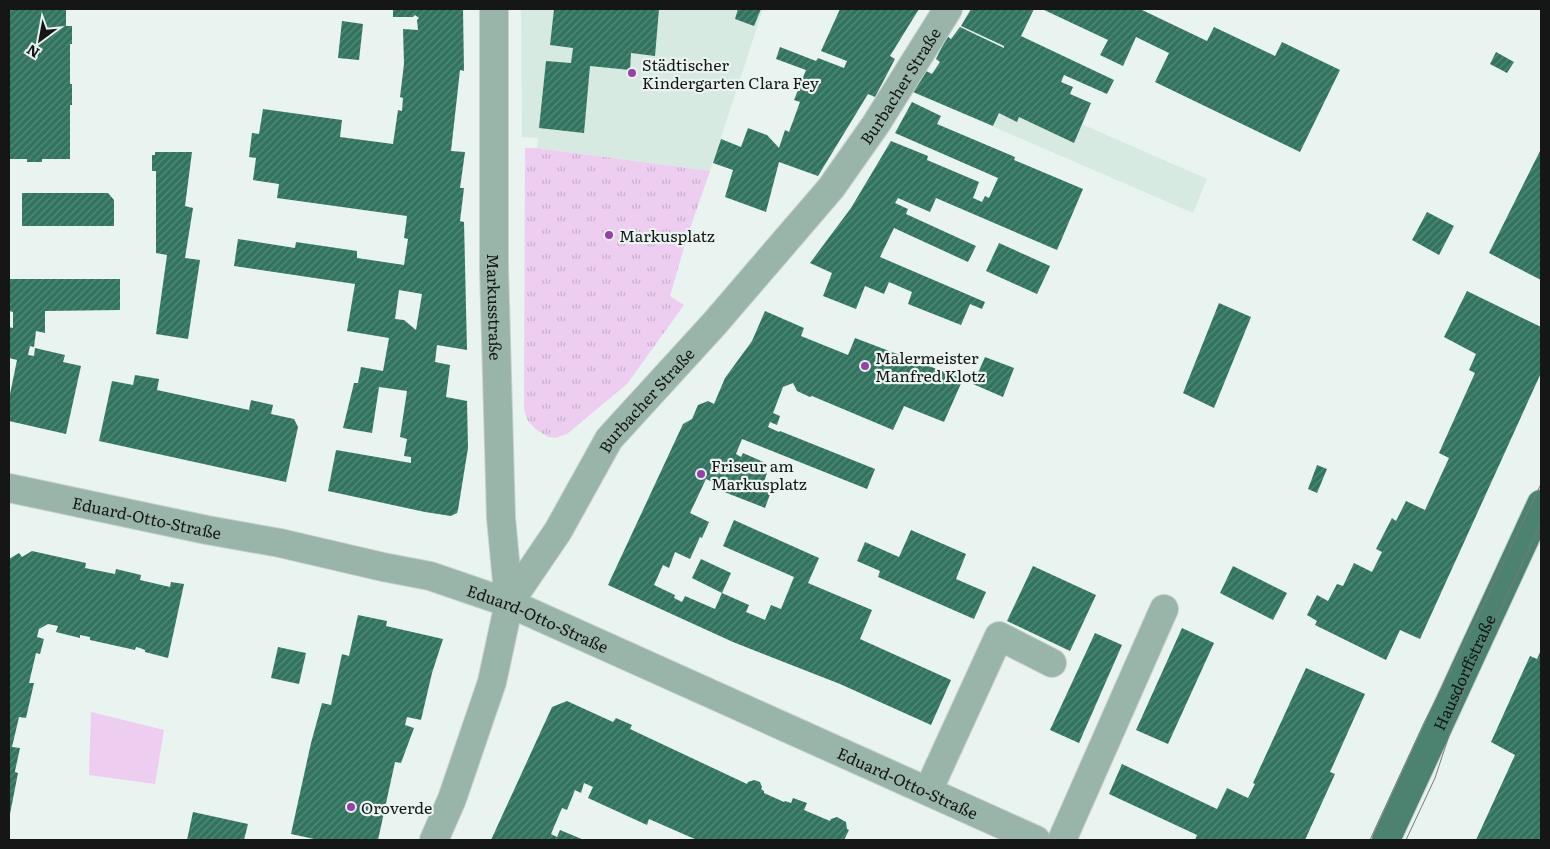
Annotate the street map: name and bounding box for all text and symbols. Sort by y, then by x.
north arrow [15,15,65,65]
street label: Burbacher Straße [853,22,946,149]
text: N [22,40,43,63]
place label: Städtischer Kindergarten Clara Fey [642,52,820,94]
marker: Städtischer Kindergarten Clara Fey [626,67,638,79]
place label: Markusplatz [619,223,715,247]
marker: Markusplatz [603,229,615,241]
street label: Markusstraße [482,253,509,361]
street label: Burbacher Straße [592,342,699,457]
place label: Malermeister Manfred Klotz [875,345,986,387]
marker: Malermeister Manfred Klotz [859,360,871,372]
place label: Friseur am Markusplatz [711,453,807,495]
marker: Friseur am Markusplatz [695,468,707,480]
street label: Eduard-Otto-Straße [70,490,223,544]
street label: Eduard-Otto-Straße [464,578,613,658]
street label: Hausdorffstraße [1426,610,1501,734]
street label: Eduard-Otto-Straße [834,740,982,824]
place label: Oroverde [361,795,432,819]
marker: Oroverde [345,801,357,813]

